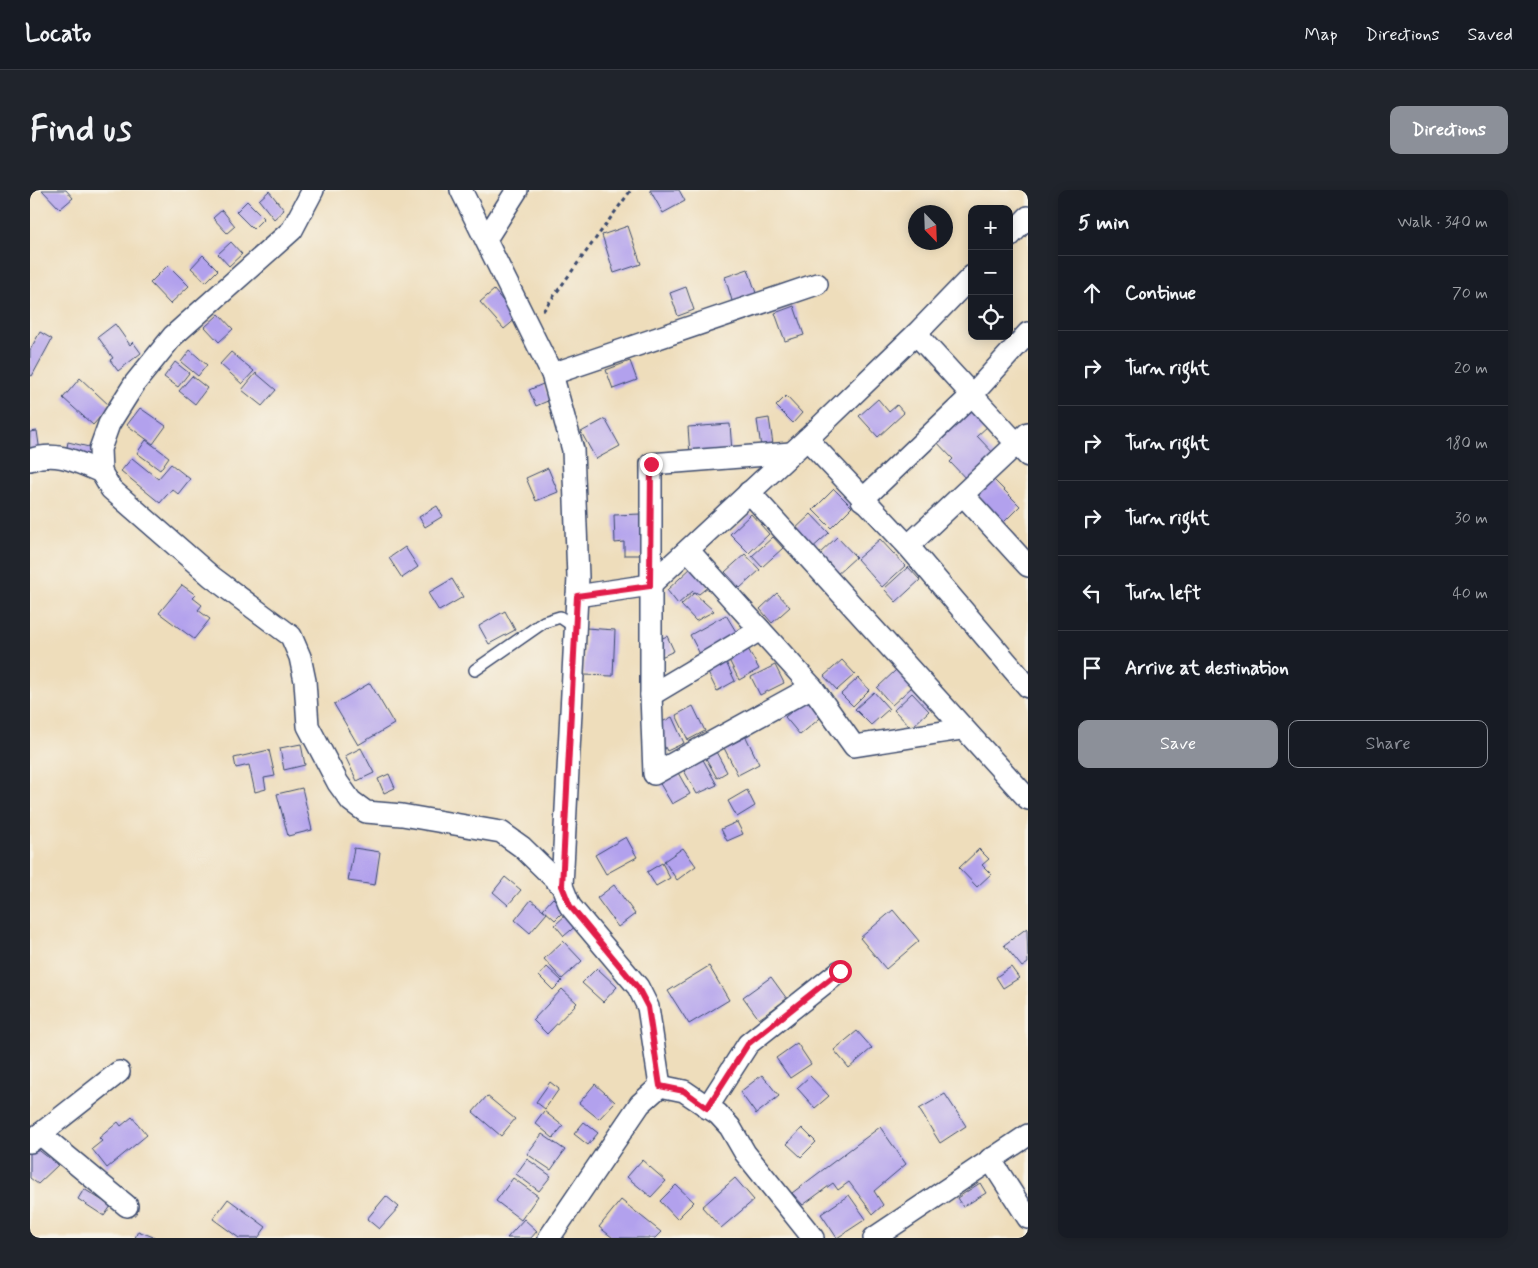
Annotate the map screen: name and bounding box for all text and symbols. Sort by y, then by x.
text: Locato [25,19,91,50]
text: Map [1305,23,1338,47]
text: Directions [1366,23,1440,47]
text: Saved [1468,23,1513,47]
button: Directions [1390,106,1508,154]
text: Find us [30,107,132,153]
north arrow [908,205,953,250]
map controls [968,205,1013,340]
button: + [968,205,1013,250]
text: 5 min [1078,209,1130,237]
text: Walk · 340 m [1398,212,1488,233]
button: − [968,250,1013,295]
icon: ahead [1078,279,1106,307]
text: Continue [1125,281,1196,306]
text: 70 m [1452,283,1488,304]
button: locate [968,295,1013,340]
icon: right [1078,354,1106,382]
text: Turn right [1125,356,1209,381]
text: 20 m [1454,358,1488,379]
icon: right [1078,429,1106,457]
text: Turn right [1125,431,1209,456]
text: 180 m [1445,433,1488,454]
route end [640,453,663,476]
icon: right [1078,504,1106,532]
text: Turn right [1125,506,1209,531]
text: 30 m [1455,508,1488,529]
icon: left [1078,579,1106,607]
text: Turn left [1125,581,1201,606]
text: 40 m [1452,583,1488,604]
icon: arrive [1078,654,1106,682]
text: Arrive at destination [1125,656,1289,681]
button: Save [1078,720,1278,768]
button: Share [1288,720,1488,768]
route start [829,960,852,983]

